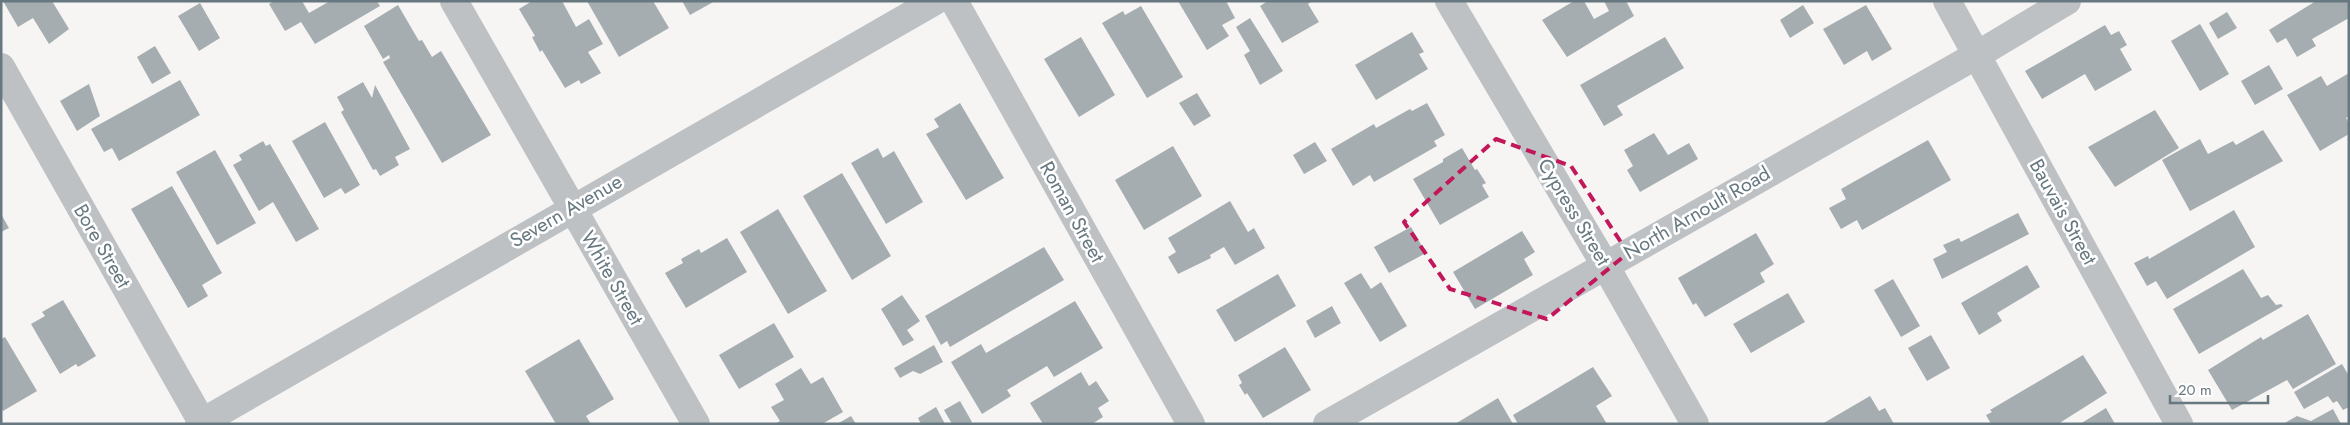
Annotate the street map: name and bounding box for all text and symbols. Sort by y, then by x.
street label: Cypress Street [1531,153,1618,271]
street label: Bauvais Street [2022,154,2104,270]
street label: Roman Street [1032,156,1112,268]
street label: North Arnoult Road [1618,159,1776,267]
street label: Severn Avenue [504,167,628,255]
street label: Bore Street [66,199,138,294]
street label: White Street [573,226,651,331]
scale bar [2170,372,2268,404]
text: 20 m [2178,379,2212,401]

